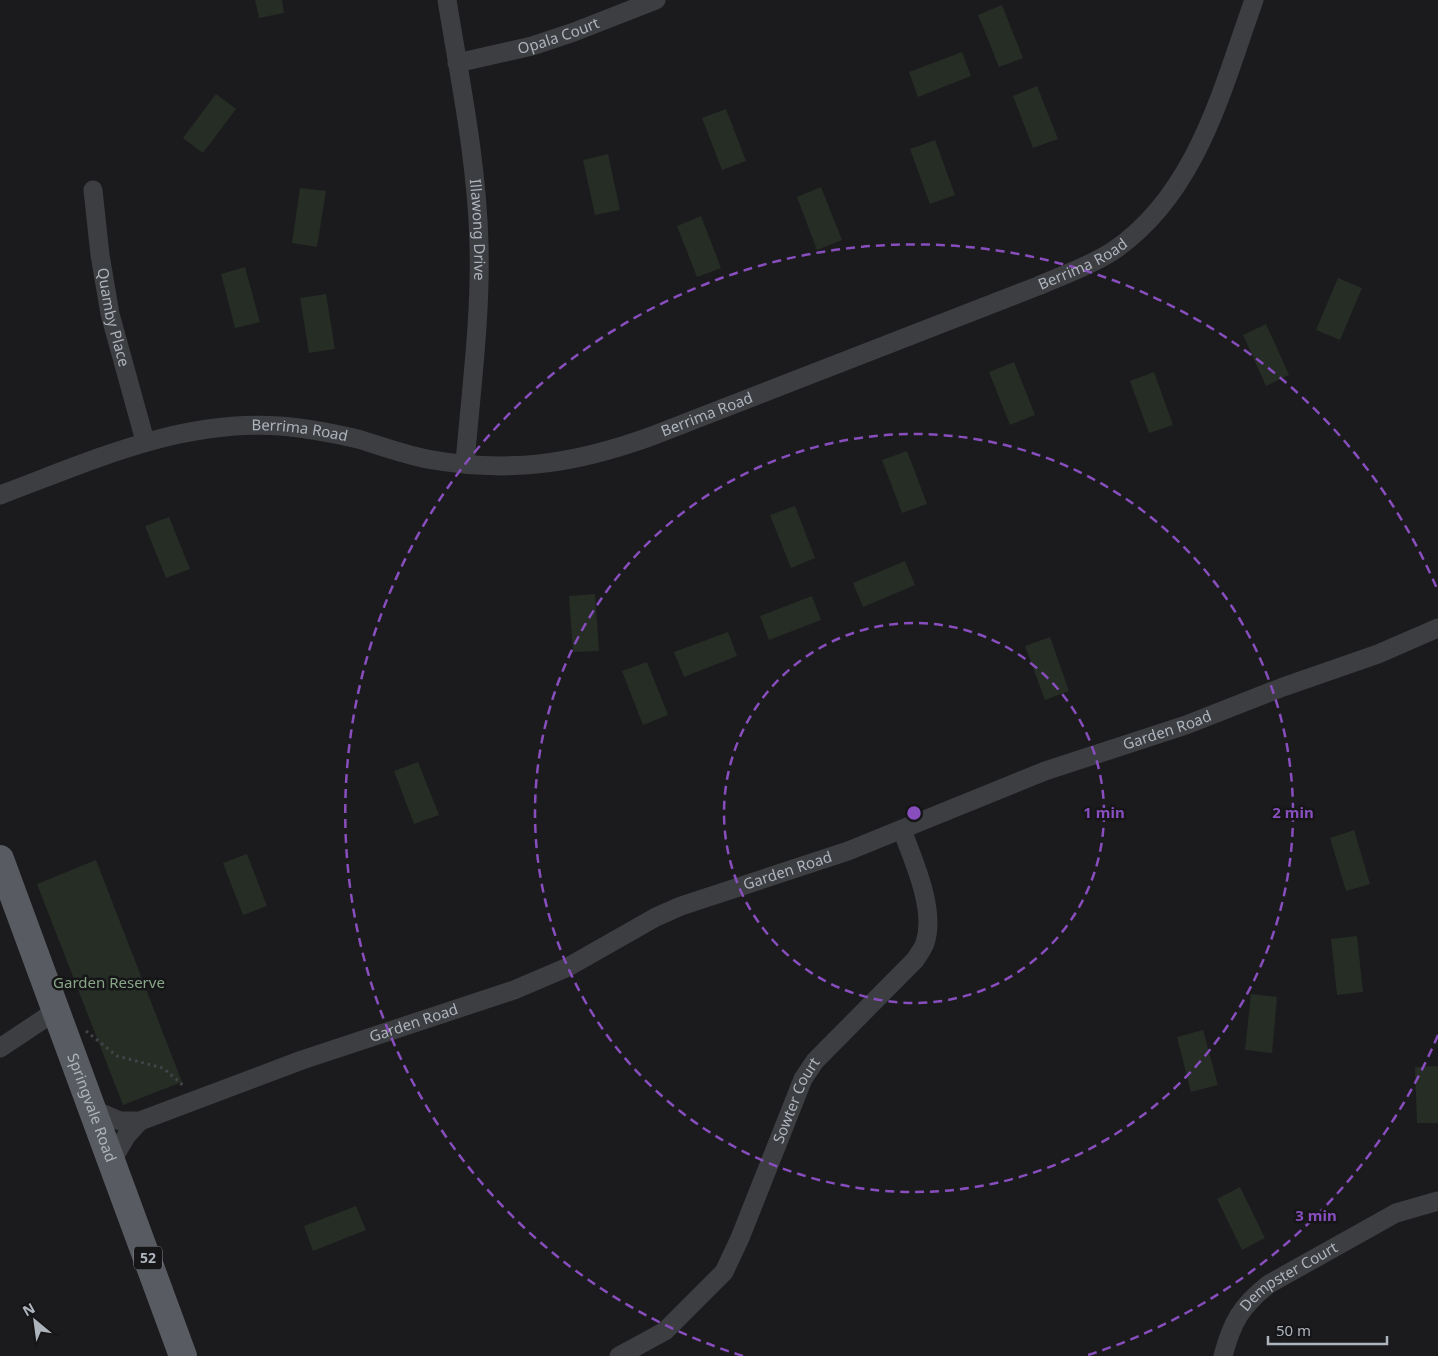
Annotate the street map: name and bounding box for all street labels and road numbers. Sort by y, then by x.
street label: Opala Court [515,12,602,58]
street label: Illawong Drive [466,178,490,281]
street label: Berrima Road [1035,233,1131,294]
street label: Quamby Place [93,266,135,369]
street label: Berrima Road [658,387,755,441]
street label: Berrima Road [252,414,350,445]
street label: Garden Road [1120,705,1214,754]
street label: Garden Road [740,846,834,894]
street label: Garden Road [366,998,460,1046]
street label: Springvale Road [63,1050,122,1164]
street label: Sowter Court [768,1053,824,1146]
street label: Dempster Court [1235,1236,1341,1315]
road number: 52 [134,1246,162,1270]

